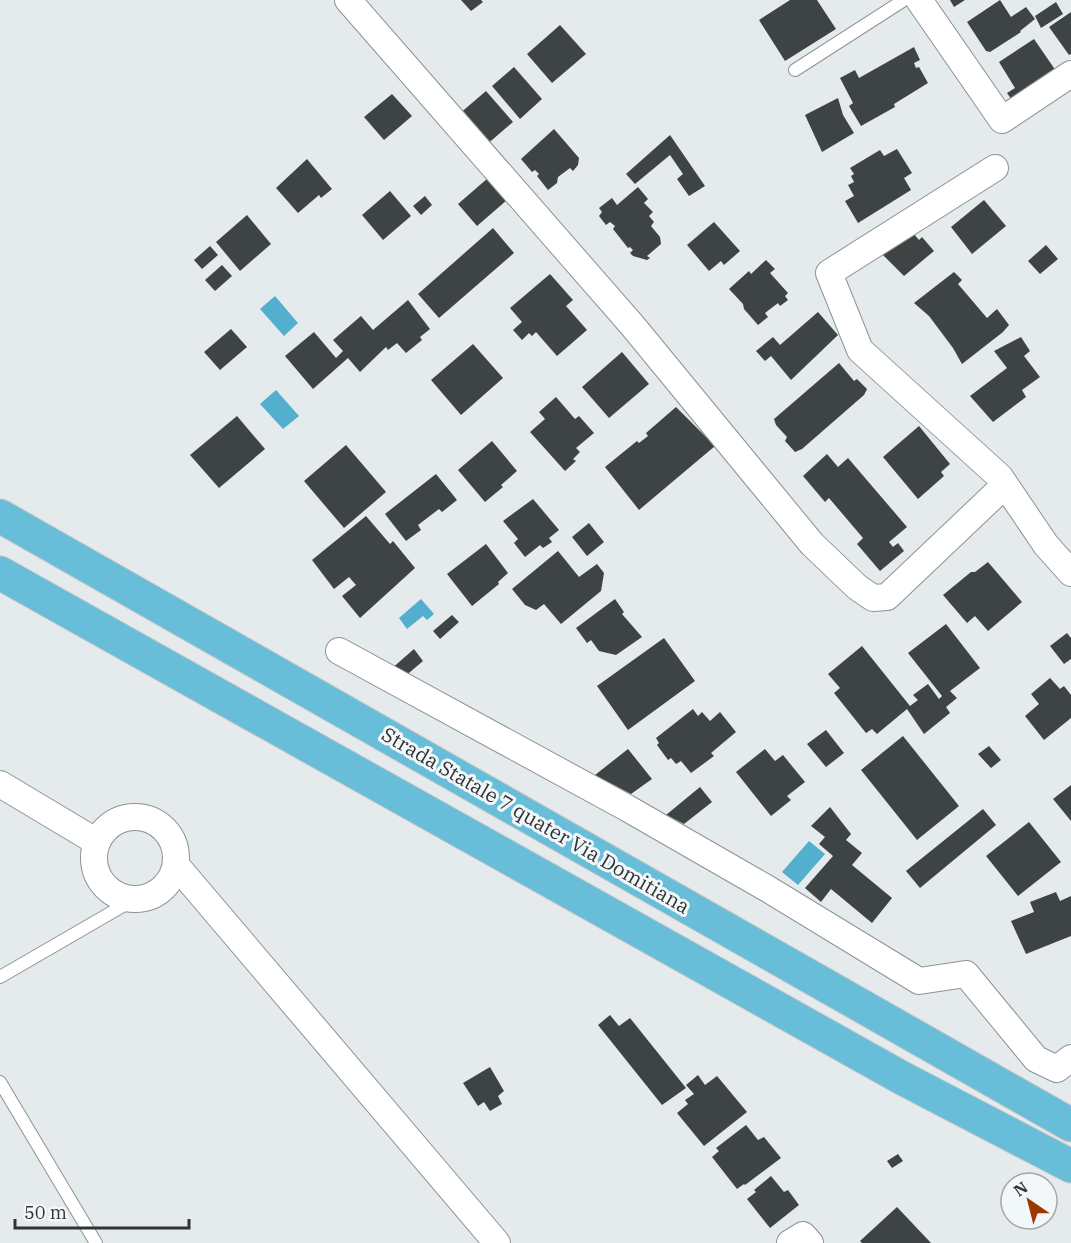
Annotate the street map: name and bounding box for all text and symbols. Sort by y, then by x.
street label: Strada Statale 7 quater Via Domitiana [377,720,695,920]
north arrow [999,1171,1059,1231]
text: N [1009,1177,1031,1201]
scale bar [15,1192,189,1230]
text: 50 m [24,1201,67,1224]

